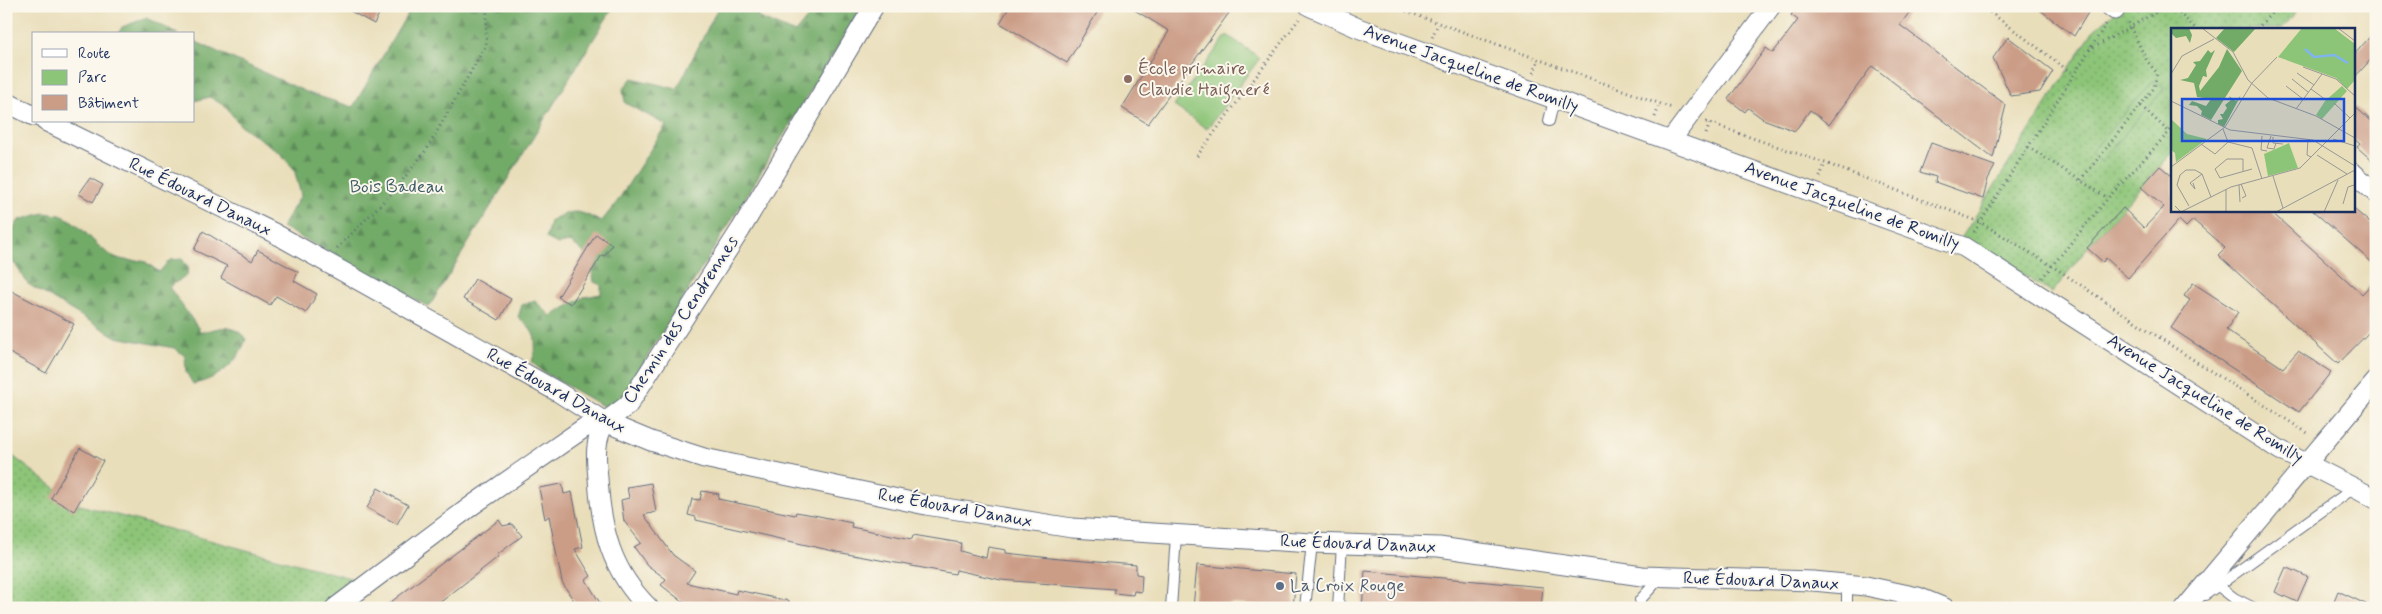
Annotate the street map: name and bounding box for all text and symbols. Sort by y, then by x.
street label: Avenue Jacqueline de Romilly [1360,19,1582,119]
inset map [2171,28,2354,211]
legend [32,32,195,122]
text: Route [78,44,111,64]
place label: École primaire Claudie Haigneré [1138,57,1269,104]
text: Parc [78,68,106,88]
marker: École primaire Claudie Haigneré [1122,73,1134,85]
text: Bâtiment [78,94,139,114]
street label: Rue Édouard Danaux [125,152,275,242]
street label: Avenue Jacqueline de Romilly [1741,156,1963,256]
park label: Bois Badeau [350,175,444,199]
street label: Chemin des Cendrennes [618,231,744,409]
street label: Avenue Jacqueline de Romilly [2102,329,2308,469]
street label: Rue Édouard Danaux [482,343,630,439]
street label: Rue Édouard Danaux [876,483,1034,533]
street label: Rue Édouard Danaux [1280,529,1436,559]
street label: Rue Édouard Danaux [1683,566,1839,596]
place label: La Croix Rouge [1290,574,1405,599]
marker: La Croix Rouge [1274,580,1286,592]

